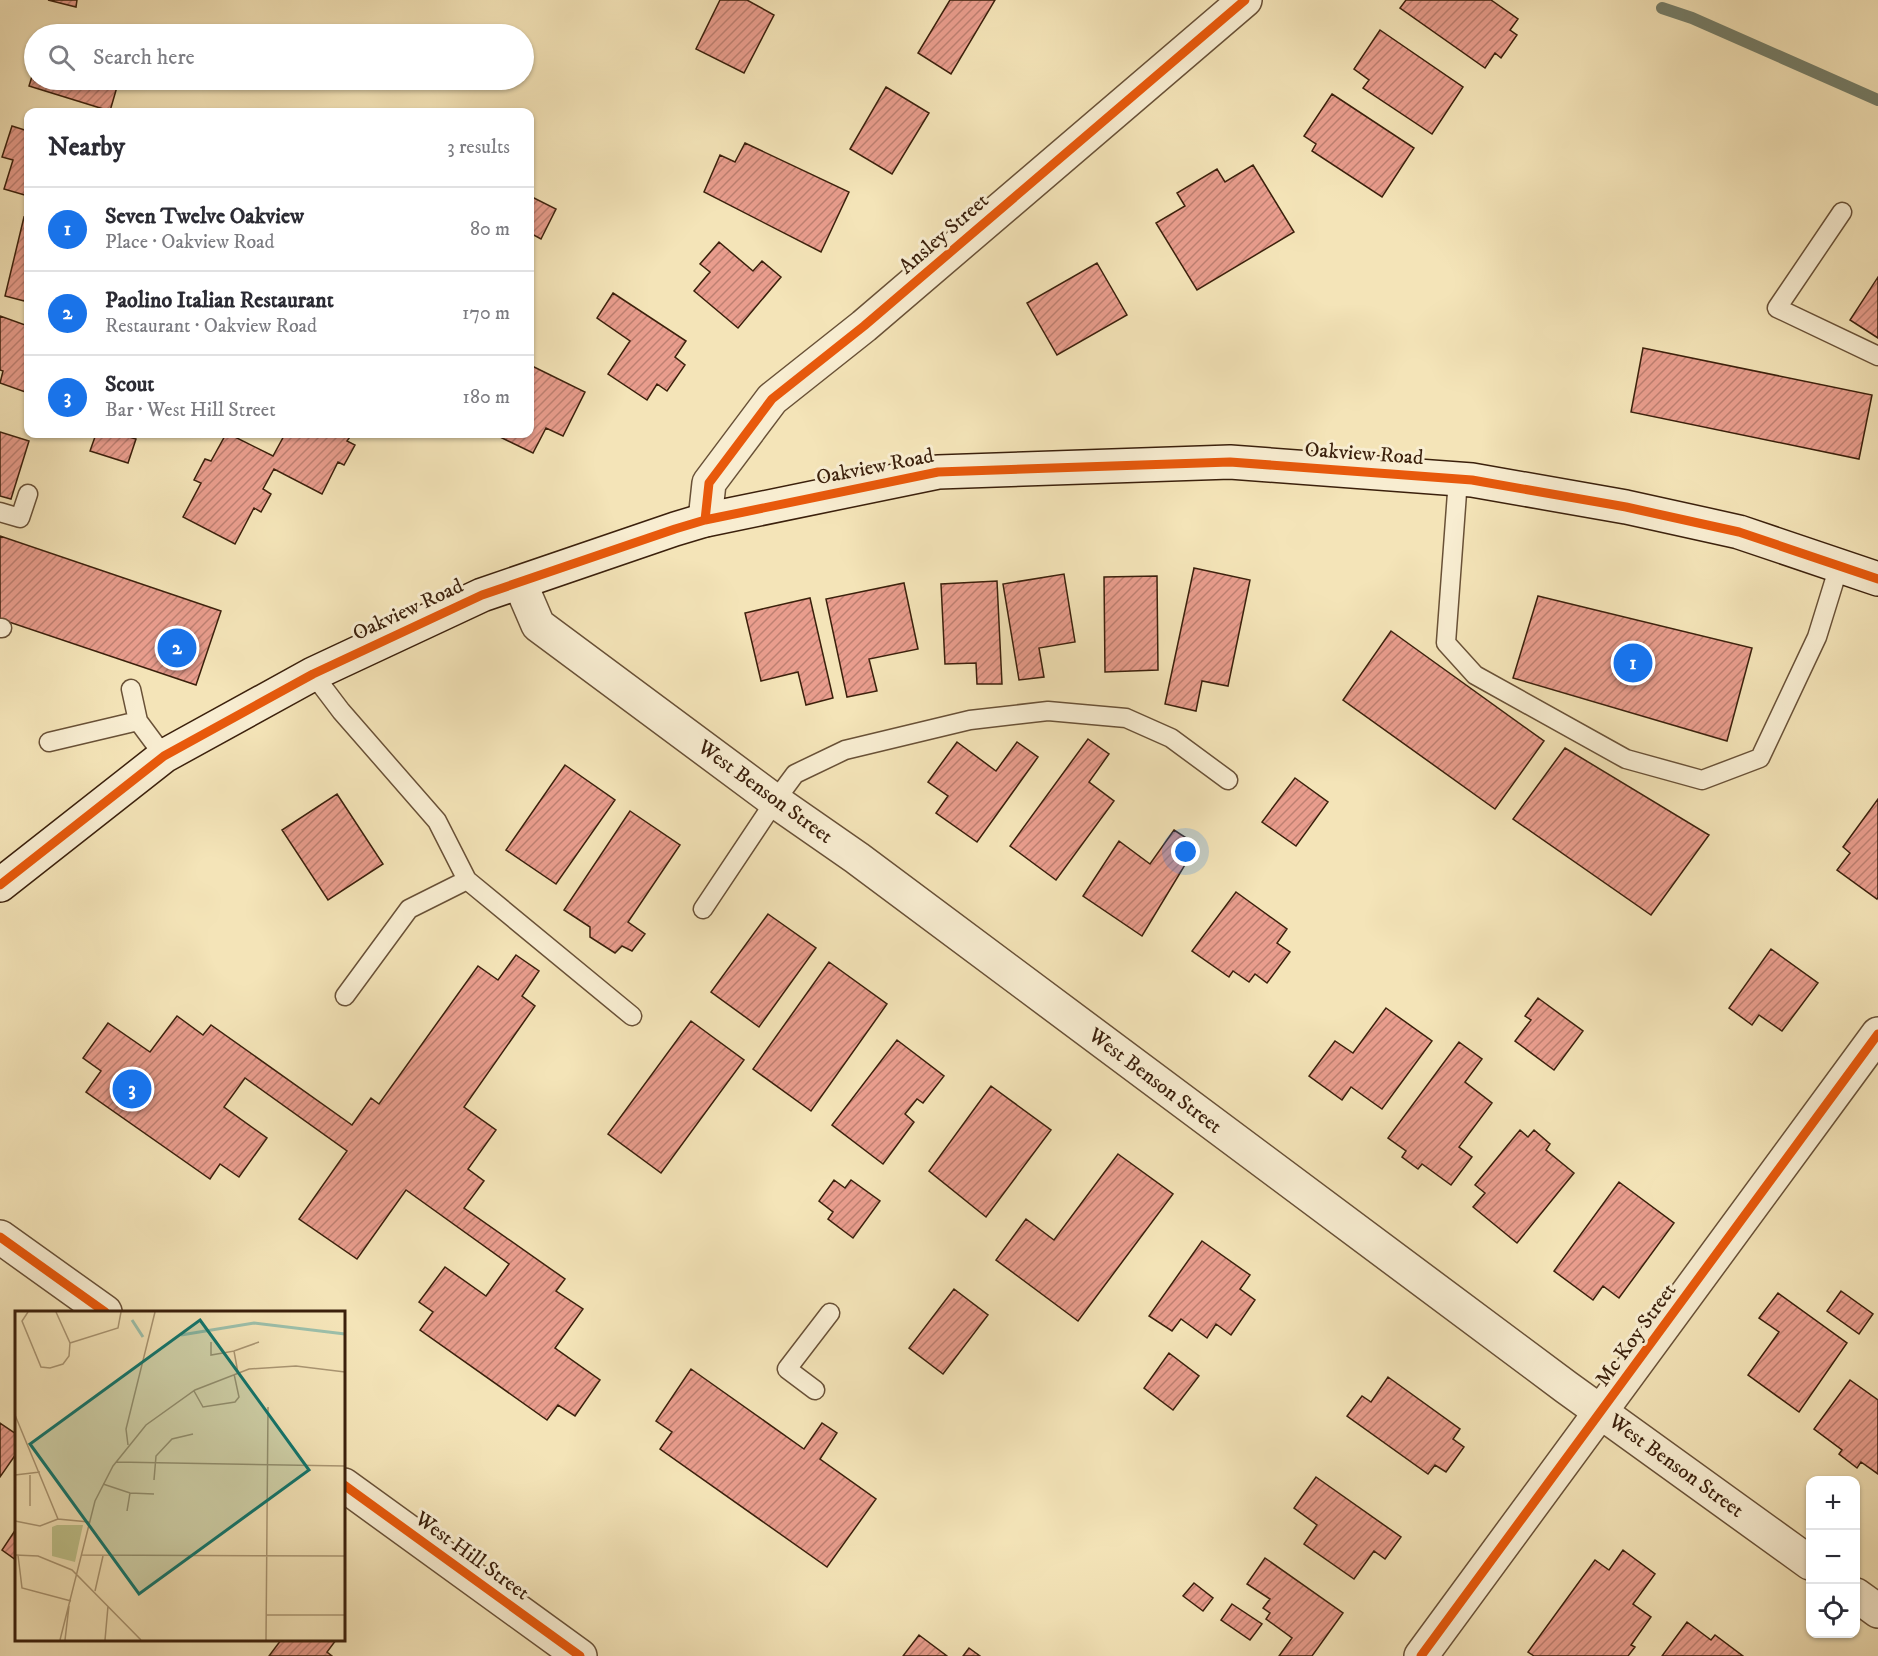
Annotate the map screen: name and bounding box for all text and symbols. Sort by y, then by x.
search box [24,24,534,90]
icon: search [45,41,78,74]
text: Search here [93,44,195,71]
text: Nearby [48,131,125,164]
text: 3 results [447,135,510,160]
street label: Ansley Street [894,188,994,280]
text: Seven Twelve Oakview [105,203,304,230]
text: 1 [64,217,71,242]
text: 80 m [470,217,510,242]
text: Place · Oakview Road [105,230,275,255]
text: Paolino Italian Restaurant [105,287,334,314]
text: 2 [63,301,72,326]
text: 170 m [462,301,510,326]
text: Restaurant · Oakview Road [105,314,317,339]
text: Scout [105,371,154,398]
text: 3 [64,385,71,410]
text: 180 m [463,385,510,410]
text: Bar · West Hill Street [105,398,276,423]
street label: Oakview Road [1304,437,1425,471]
street label: Oakview Road [814,443,936,491]
street label: Oakview Road [349,573,468,647]
pin: 2 [158,626,196,670]
pin: 1 [1614,640,1652,686]
street label: West Benson Street [692,734,838,850]
your location [1171,837,1200,866]
street label: West Benson Street [1082,1022,1227,1140]
pin: 3 [112,1066,152,1112]
street label: Mc Koy Street [1590,1278,1682,1392]
inset map [15,1311,345,1641]
street label: West Benson Street [1603,1408,1749,1524]
map controls [1806,1476,1860,1638]
button: + [1806,1476,1860,1530]
street label: West Hill Street [409,1505,534,1606]
button: − [1806,1530,1860,1584]
button: locate [1806,1584,1860,1638]

